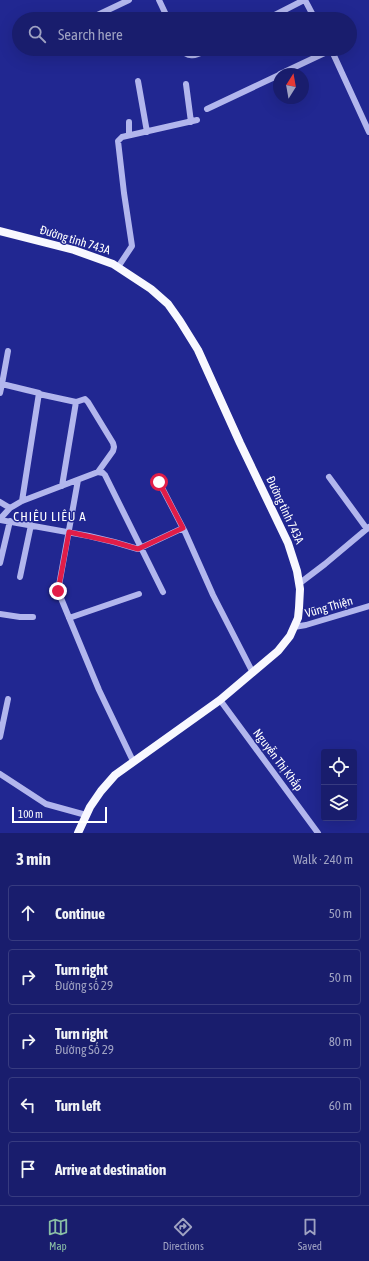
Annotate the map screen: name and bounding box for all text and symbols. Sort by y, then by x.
search box [12,12,357,56]
icon: search [26,23,48,45]
text: Search here [58,26,123,43]
north arrow [273,68,309,104]
street label: Đường tỉnh 743A [38,223,112,257]
route start [150,473,168,491]
street label: Đường tỉnh 743A [263,474,307,546]
district label: CHIÊU LIÊU A [13,509,87,524]
route end [49,582,67,600]
street label: Vũng Thiện [304,594,354,620]
street label: Nguyễn Thị Khắp [250,726,306,794]
map controls [321,749,357,821]
button: locate [321,749,357,785]
button: layers [321,785,357,821]
scale bar [12,805,107,824]
text: 100 m [18,808,43,820]
text: 3 min [16,849,51,869]
text: Walk · 240 m [293,852,353,867]
icon: ahead [17,902,39,924]
text: Continue [55,905,105,922]
text: 50 m [329,906,352,921]
text: Turn right [55,961,108,978]
icon: right [17,966,39,988]
text: 50 m [329,970,352,985]
text: Đường số 29 [55,978,113,993]
text: Turn right [55,1025,108,1042]
icon: right [17,1030,39,1052]
text: 80 m [329,1034,352,1049]
text: Đường Số 29 [55,1042,114,1057]
icon: left [17,1094,39,1116]
text: Turn left [55,1097,101,1114]
text: 60 m [329,1098,352,1113]
icon: arrive [17,1158,39,1180]
text: Arrive at destination [55,1161,166,1178]
tab: Map [47,1216,69,1252]
tab: Directions [163,1216,204,1252]
tab: Saved [298,1216,322,1252]

